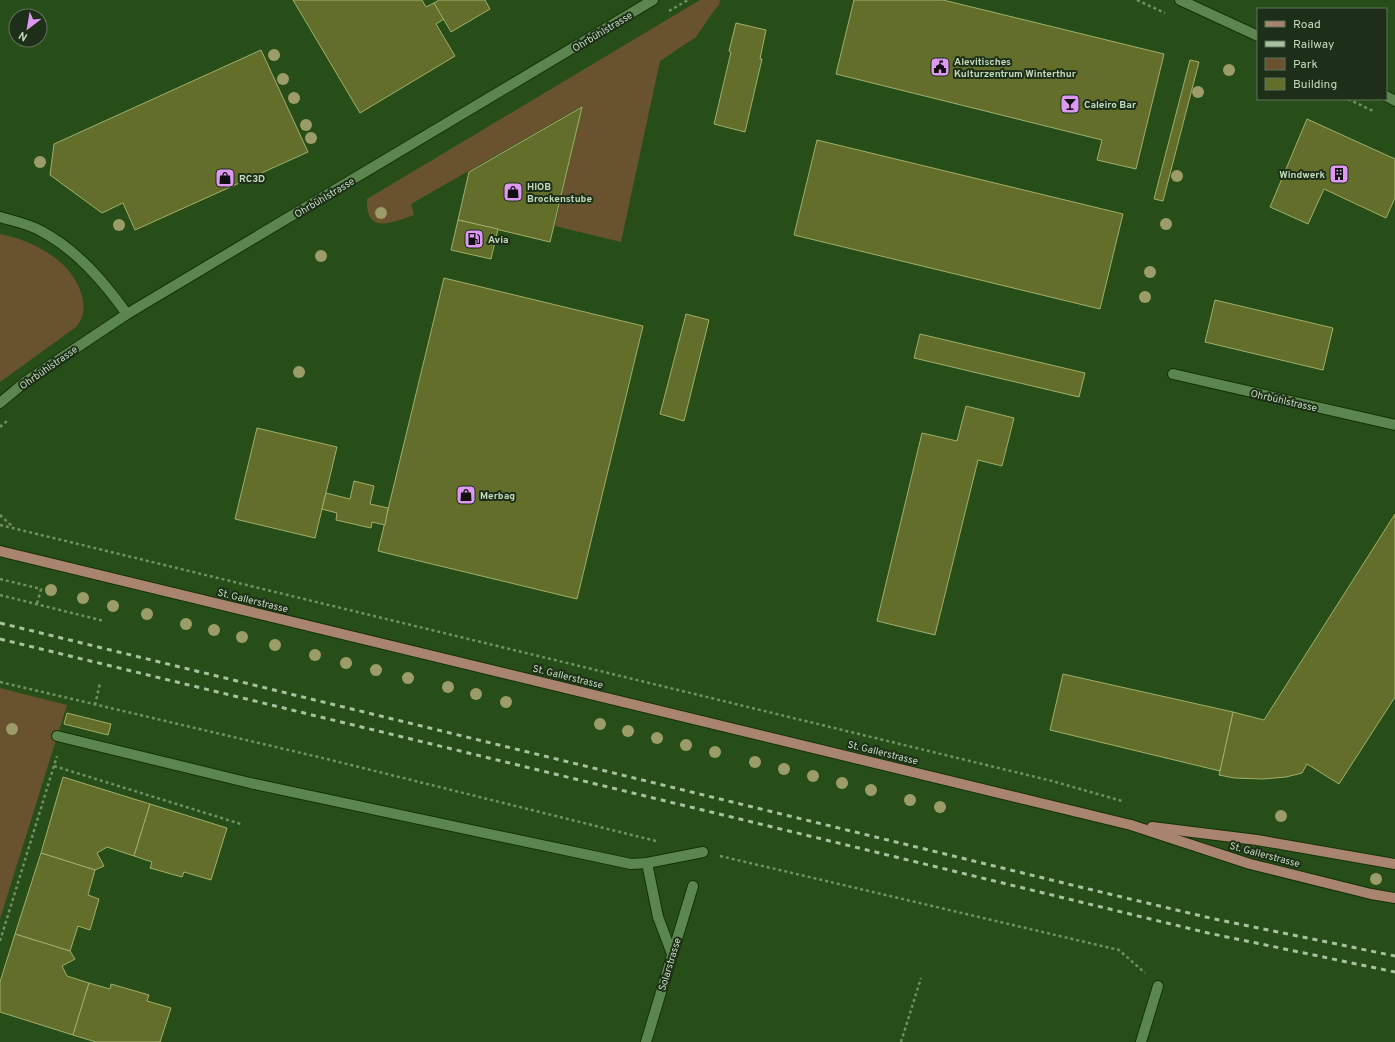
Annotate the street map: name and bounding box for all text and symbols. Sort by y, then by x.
north arrow [8,8,48,48]
legend [1257,8,1387,100]
street label: Ohrbühlstrasse [570,9,635,55]
text: Road [1293,17,1321,33]
text: N [16,28,30,44]
text: Railway [1293,37,1334,53]
public building icon: Alevitisches Kulturzentrum Winterthur [929,56,951,78]
place label: Alevitisches Kulturzentrum Winterthur [954,56,1077,81]
text: Park [1293,57,1318,73]
text: Building [1293,77,1337,93]
bar icon: Caleiro Bar [1059,93,1081,115]
place label: Caleiro Bar [1084,99,1137,112]
building icon: Windwerk [1328,163,1350,185]
shop icon: RC3D [214,167,236,189]
place label: Windwerk [1279,169,1325,182]
place label: RC3D [239,173,265,186]
street label: Ohrbühlstrasse [292,175,357,221]
shop icon: HIOB Brockenstube [502,181,524,203]
place label: HIOB Brockenstube [527,181,592,206]
fuel station icon: Avia [463,228,485,250]
place label: Avia [488,234,509,247]
street label: Ohrbühlstrasse [17,343,80,393]
street label: Ohrbühlstrasse [1249,387,1318,415]
shop icon: Merbag [455,484,477,506]
place label: Merbag [480,490,515,503]
street label: St. Gallerstrasse [216,586,289,617]
street label: St. Gallerstrasse [531,662,604,693]
street label: St. Gallerstrasse [846,738,919,769]
street label: St. Gallerstrasse [1228,840,1301,871]
street label: Solarstrasse [656,936,685,993]

